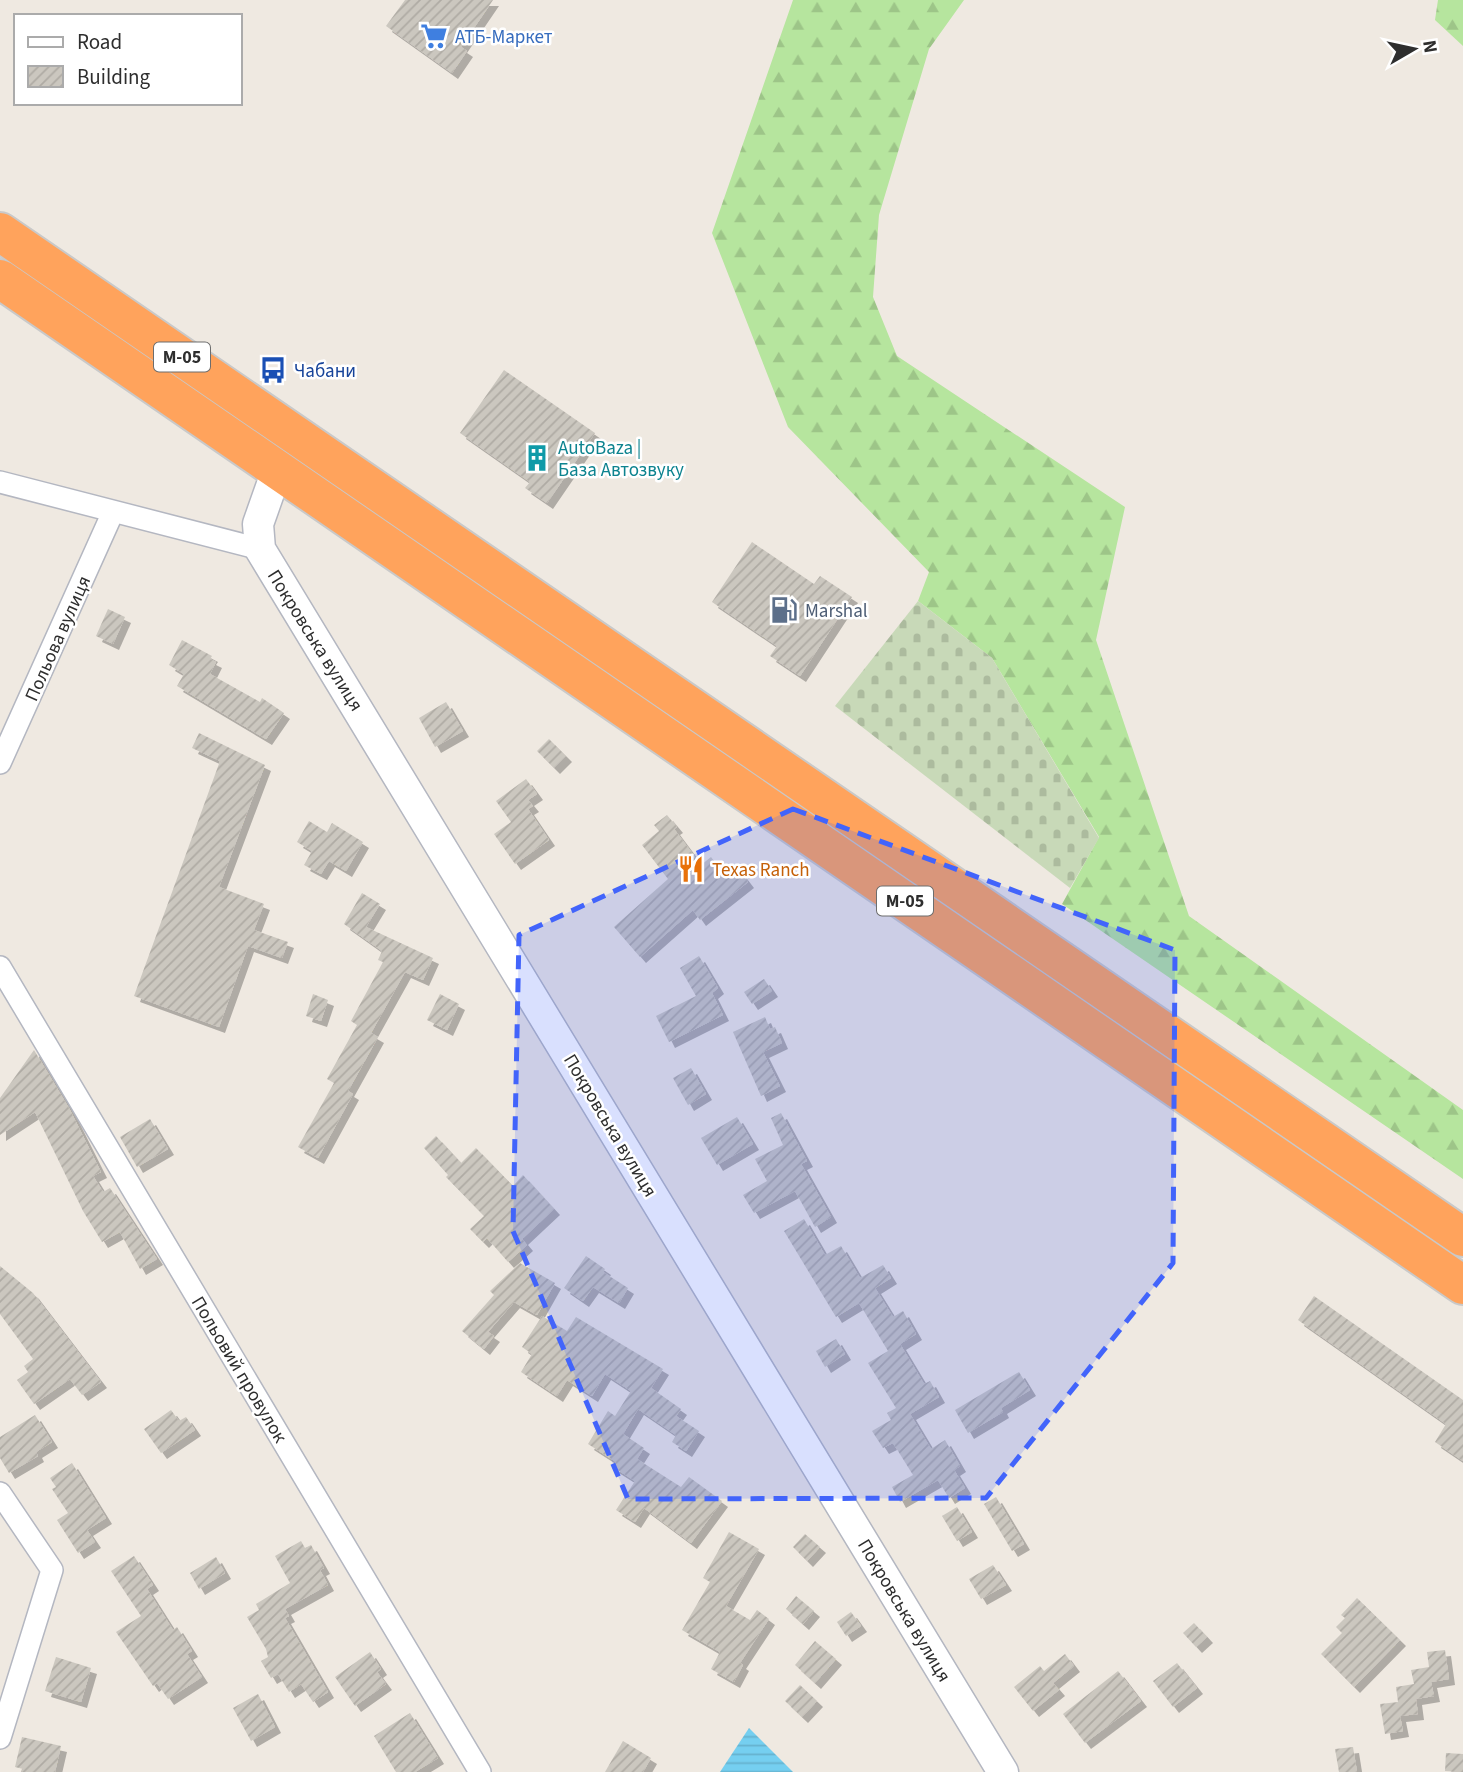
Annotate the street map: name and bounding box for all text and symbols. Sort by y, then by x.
legend [14,14,242,105]
north arrow [1379,14,1449,84]
supermarket icon: АТБ-Маркет [419,21,449,51]
place label: АТБ-Маркет [455,24,553,51]
text: Road [77,27,122,57]
text: N [1415,38,1444,55]
text: Building [77,62,151,92]
road number: М-05 [154,342,210,372]
bus stop icon: Чабани [258,355,288,385]
place label: Чабани [294,358,356,385]
place label: AutoBaza | База Автозвуку [558,435,684,484]
building icon: AutoBaza | База Автозвуку [522,443,552,473]
street label: Покровська вулиця [260,565,369,717]
street label: Польова вулиця [19,572,98,706]
fuel station icon: Marshal [769,595,799,625]
place label: Marshal [805,598,868,625]
restaurant icon: Texas Ranch [676,854,706,884]
place label: Texas Ranch [712,857,810,884]
road number: М-05 [877,887,933,916]
street label: Покровська вулиця [556,1049,663,1202]
street label: Польовий провулок [184,1291,294,1449]
street label: Покровська вулиця [850,1534,957,1687]

